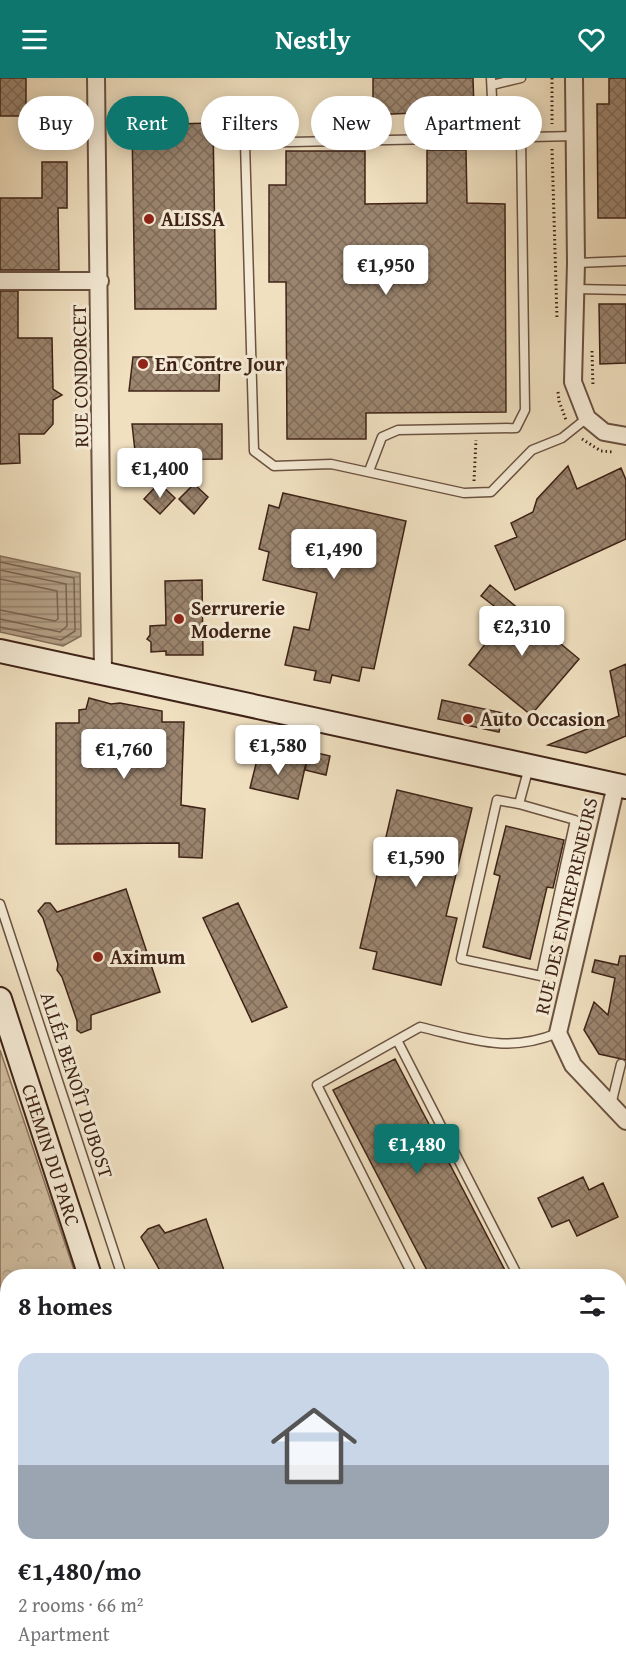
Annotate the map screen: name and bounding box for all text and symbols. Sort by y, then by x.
text: Nestly [275,19,351,59]
icon: menu [18,23,51,56]
icon: heart [575,23,608,56]
chip: Buy [18,96,94,150]
chip: Rent [106,96,189,150]
chip: Filters [201,96,299,150]
chip: New [311,96,392,150]
chip: Apartment [404,96,542,150]
place label: ALISSA [161,204,225,233]
marker: ALISSA [142,212,156,226]
pin: €1,950 [337,245,435,296]
text: €1,950 [357,250,415,279]
street label: RUE CONDORCET [64,304,95,448]
place label: En Contre Jour [155,349,285,378]
marker: En Contre Jour [136,357,150,371]
pin: €1,400 [111,448,209,499]
text: €1,400 [131,453,189,482]
pin: €1,490 [285,529,383,580]
text: €1,490 [305,534,363,563]
place label: Serrurerie Moderne [191,593,285,645]
pin: €2,310 [473,606,571,657]
text: €2,310 [493,611,551,640]
marker: Serrurerie Moderne [172,612,186,626]
place label: Auto Occasion [480,704,606,733]
marker: Auto Occasion [461,712,475,726]
pin: €1,580 [229,725,327,776]
pin: €1,760 [75,729,173,780]
text: €1,580 [249,730,307,759]
text: €1,760 [95,734,153,763]
street label: RUE DES ENTREPRENEURS [526,795,605,1017]
pin: €1,590 [367,837,465,888]
text: €1,590 [387,842,445,871]
place label: Aximum [110,942,185,971]
marker: Aximum [91,950,105,964]
street label: ALLÉE BENOÎT DUBOST [34,988,121,1182]
street label: CHEMIN DU PARC [15,1080,88,1230]
pin: €1,480 [368,1124,466,1175]
text: €1,480 [388,1129,446,1158]
text: 8 homes [18,1286,113,1325]
icon: filters [576,1289,609,1322]
icon: home [260,1392,368,1500]
text: €1,480/mo [18,1551,141,1590]
text: 2 rooms · 66 m² [18,1590,144,1619]
text: Apartment [18,1619,110,1648]

